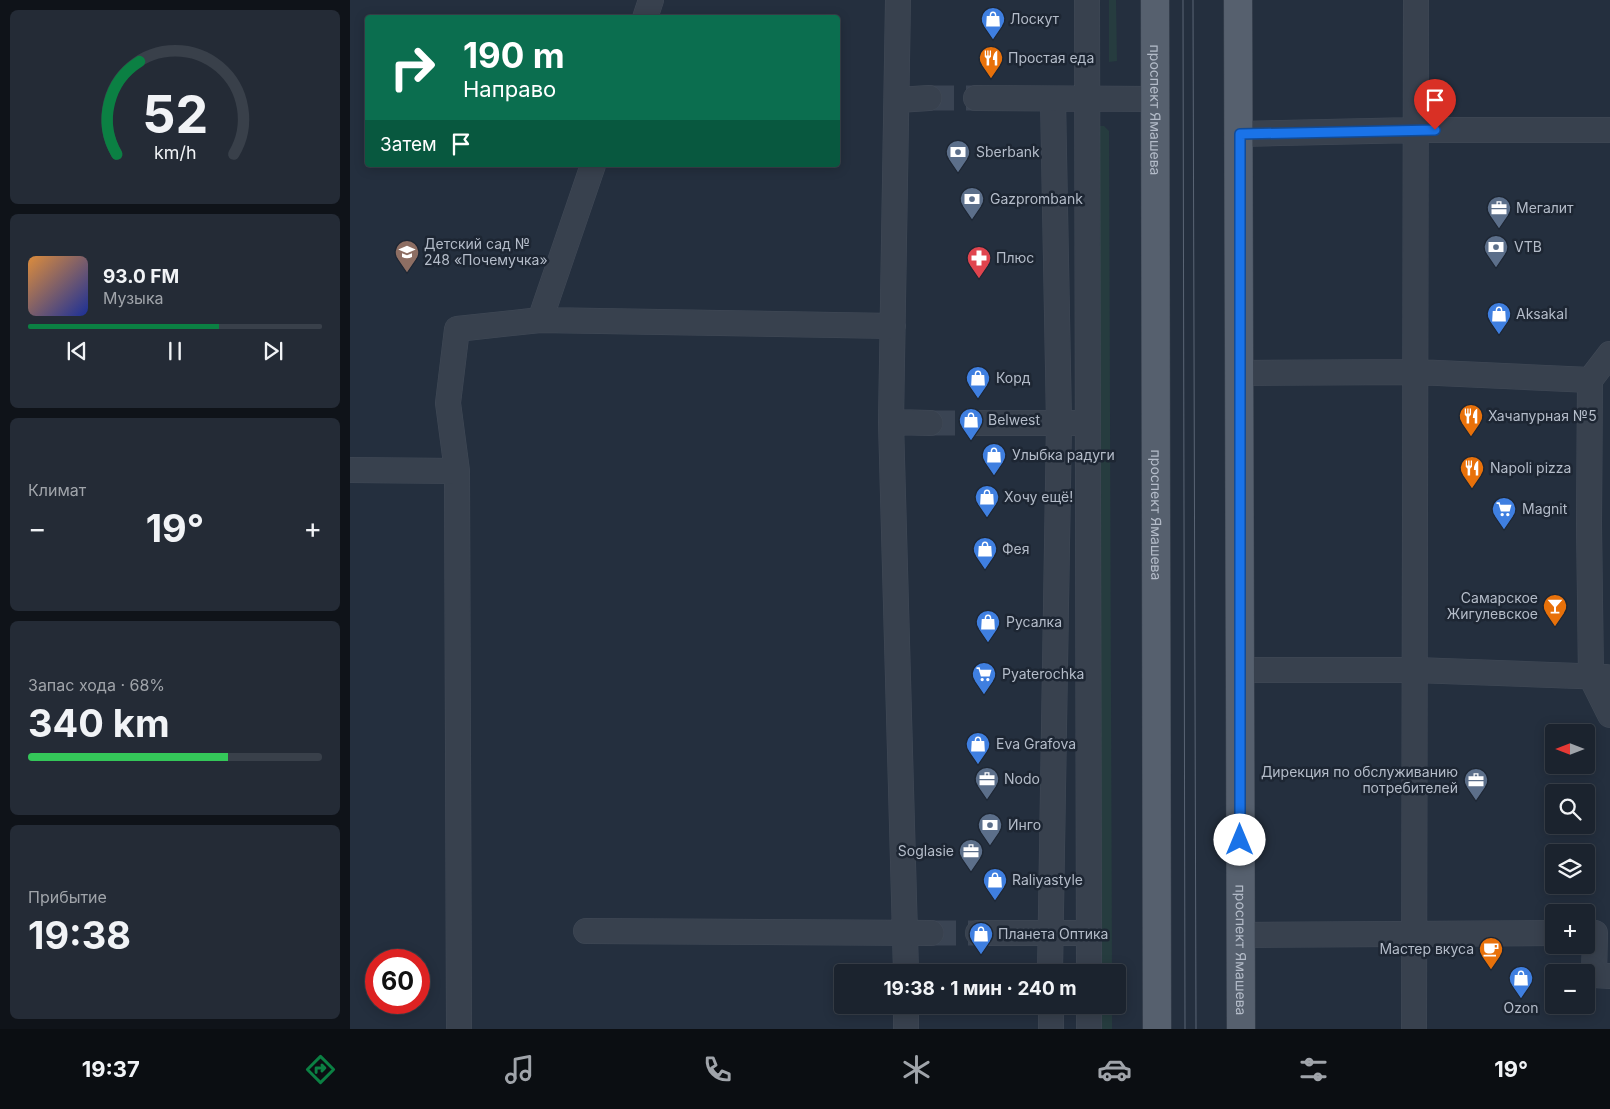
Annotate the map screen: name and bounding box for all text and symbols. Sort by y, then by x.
shop icon: Лоскут [980,6,1006,40]
place label: Лоскут [1010,10,1060,27]
text: 190 m [463,34,565,76]
icon: right [380,35,445,100]
restaurant icon: Простая еда [978,45,1004,79]
street label: проспект Ямашева [1147,45,1164,175]
place label: Простая еда [1008,49,1094,66]
text: Направо [463,76,556,102]
pin [1414,79,1456,130]
text: 52 [142,83,208,146]
icon: arrive [1421,86,1449,114]
icon: arrive [447,130,475,158]
text: Затем [380,133,437,156]
bank icon: Sberbank [945,139,971,173]
text: km/h [154,142,196,163]
place label: Sberbank [976,143,1040,160]
bank icon: Gazprombank [959,186,985,220]
place label: Gazprombank [990,190,1083,207]
office icon: Мегалит [1486,195,1512,229]
place label: Мегалит [1516,199,1574,216]
bank icon: VTB [1483,234,1509,268]
place label: Детский сад № 248 «Почемучка» [424,235,548,268]
place label: VTB [1514,238,1542,255]
school or university icon: Детский сад № 248 «Почемучка» [394,239,420,273]
pharmacy icon: Плюс [966,245,992,279]
place label: Плюс [996,249,1034,266]
text: 93.0 FM [103,265,179,288]
text: Музыка [103,288,164,308]
shop icon: Aksakal [1486,301,1512,335]
place label: Aksakal [1516,305,1568,322]
icon: previous [63,337,91,365]
icon: pause [161,337,189,365]
icon: next [259,337,287,365]
shop icon: Корд [965,365,991,399]
place label: Корд [996,369,1031,386]
restaurant icon: Хачапурная №5 [1458,403,1484,437]
shop icon: Belwest [958,407,984,441]
place label: Хачапурная №5 [1488,407,1597,424]
place label: Belwest [988,411,1040,428]
shop icon: Улыбка радуги [981,442,1007,476]
place label: Улыбка радуги [1012,446,1115,463]
street label: проспект Ямашева [1148,450,1165,580]
restaurant icon: Napoli pizza [1459,455,1485,489]
place label: Napoli pizza [1490,459,1571,476]
text: Климат [28,480,86,500]
shop icon: Хочу ещё! [974,484,1000,518]
place label: Хочу ещё! [1004,488,1073,505]
supermarket icon: Magnit [1491,496,1517,530]
place label: Magnit [1522,500,1568,517]
text: 19° [146,505,204,551]
text: − [28,511,47,545]
text: + [303,511,322,545]
shop icon: Фея [972,536,998,570]
place label: Фея [1002,540,1030,557]
place label: Самарское Жигулевское [1447,589,1538,622]
bar icon: Самарское Жигулевское [1542,593,1568,627]
shop icon: Русалка [975,609,1001,643]
place label: Русалка [1006,613,1062,630]
supermarket icon: Pyaterochka [971,661,997,695]
place label: Pyaterochka [1002,665,1084,682]
text: Запас хода · 68% [28,675,165,695]
text: 340 km [28,700,170,746]
north arrow [1545,724,1595,774]
map controls [1545,724,1595,1014]
shop icon: Eva Grafova [965,731,991,765]
place label: Eva Grafova [996,735,1076,752]
place label: Дирекция по обслуживанию потребителей [1261,763,1458,796]
office icon: Nodo [974,766,1000,800]
office icon: Дирекция по обслуживанию потребителей [1463,767,1489,801]
place label: Nodo [1004,770,1040,787]
button: search [1545,784,1595,834]
bank icon: Инго [977,812,1003,846]
position arrow [1213,813,1265,865]
place label: Инго [1008,816,1041,833]
office icon: Soglasie [958,838,984,872]
place label: Soglasie [898,842,954,859]
button: layers [1545,844,1595,894]
shop icon: Raliyastyle [982,867,1008,901]
place label: Raliyastyle [1012,871,1083,888]
street label: проспект Ямашева [1233,885,1250,1015]
text: Прибытие [28,887,107,907]
button: + [1545,904,1595,954]
text: 19:38 [28,912,131,958]
shop icon: Планета Оптика [968,921,994,955]
place label: Планета Оптика [998,925,1108,942]
cafe icon: Мастер вкуса [1478,936,1504,970]
place label: Мастер вкуса [1379,940,1474,957]
speed limit sign: 60 [365,949,430,1014]
button: − [1545,964,1595,1014]
shop icon: Ozon [1508,965,1534,999]
text: 19:38 · 1 мин · 240 m [883,977,1077,1000]
place label: Ozon [1504,999,1538,1016]
icon: directions [303,1052,338,1087]
icon: music [502,1052,537,1087]
icon: phone [700,1052,735,1087]
icon: climate [899,1052,934,1087]
icon: car [1097,1052,1132,1087]
icon: filters [1296,1052,1331,1087]
text: 19:37 [82,1056,140,1082]
text: 19° [1494,1056,1528,1082]

